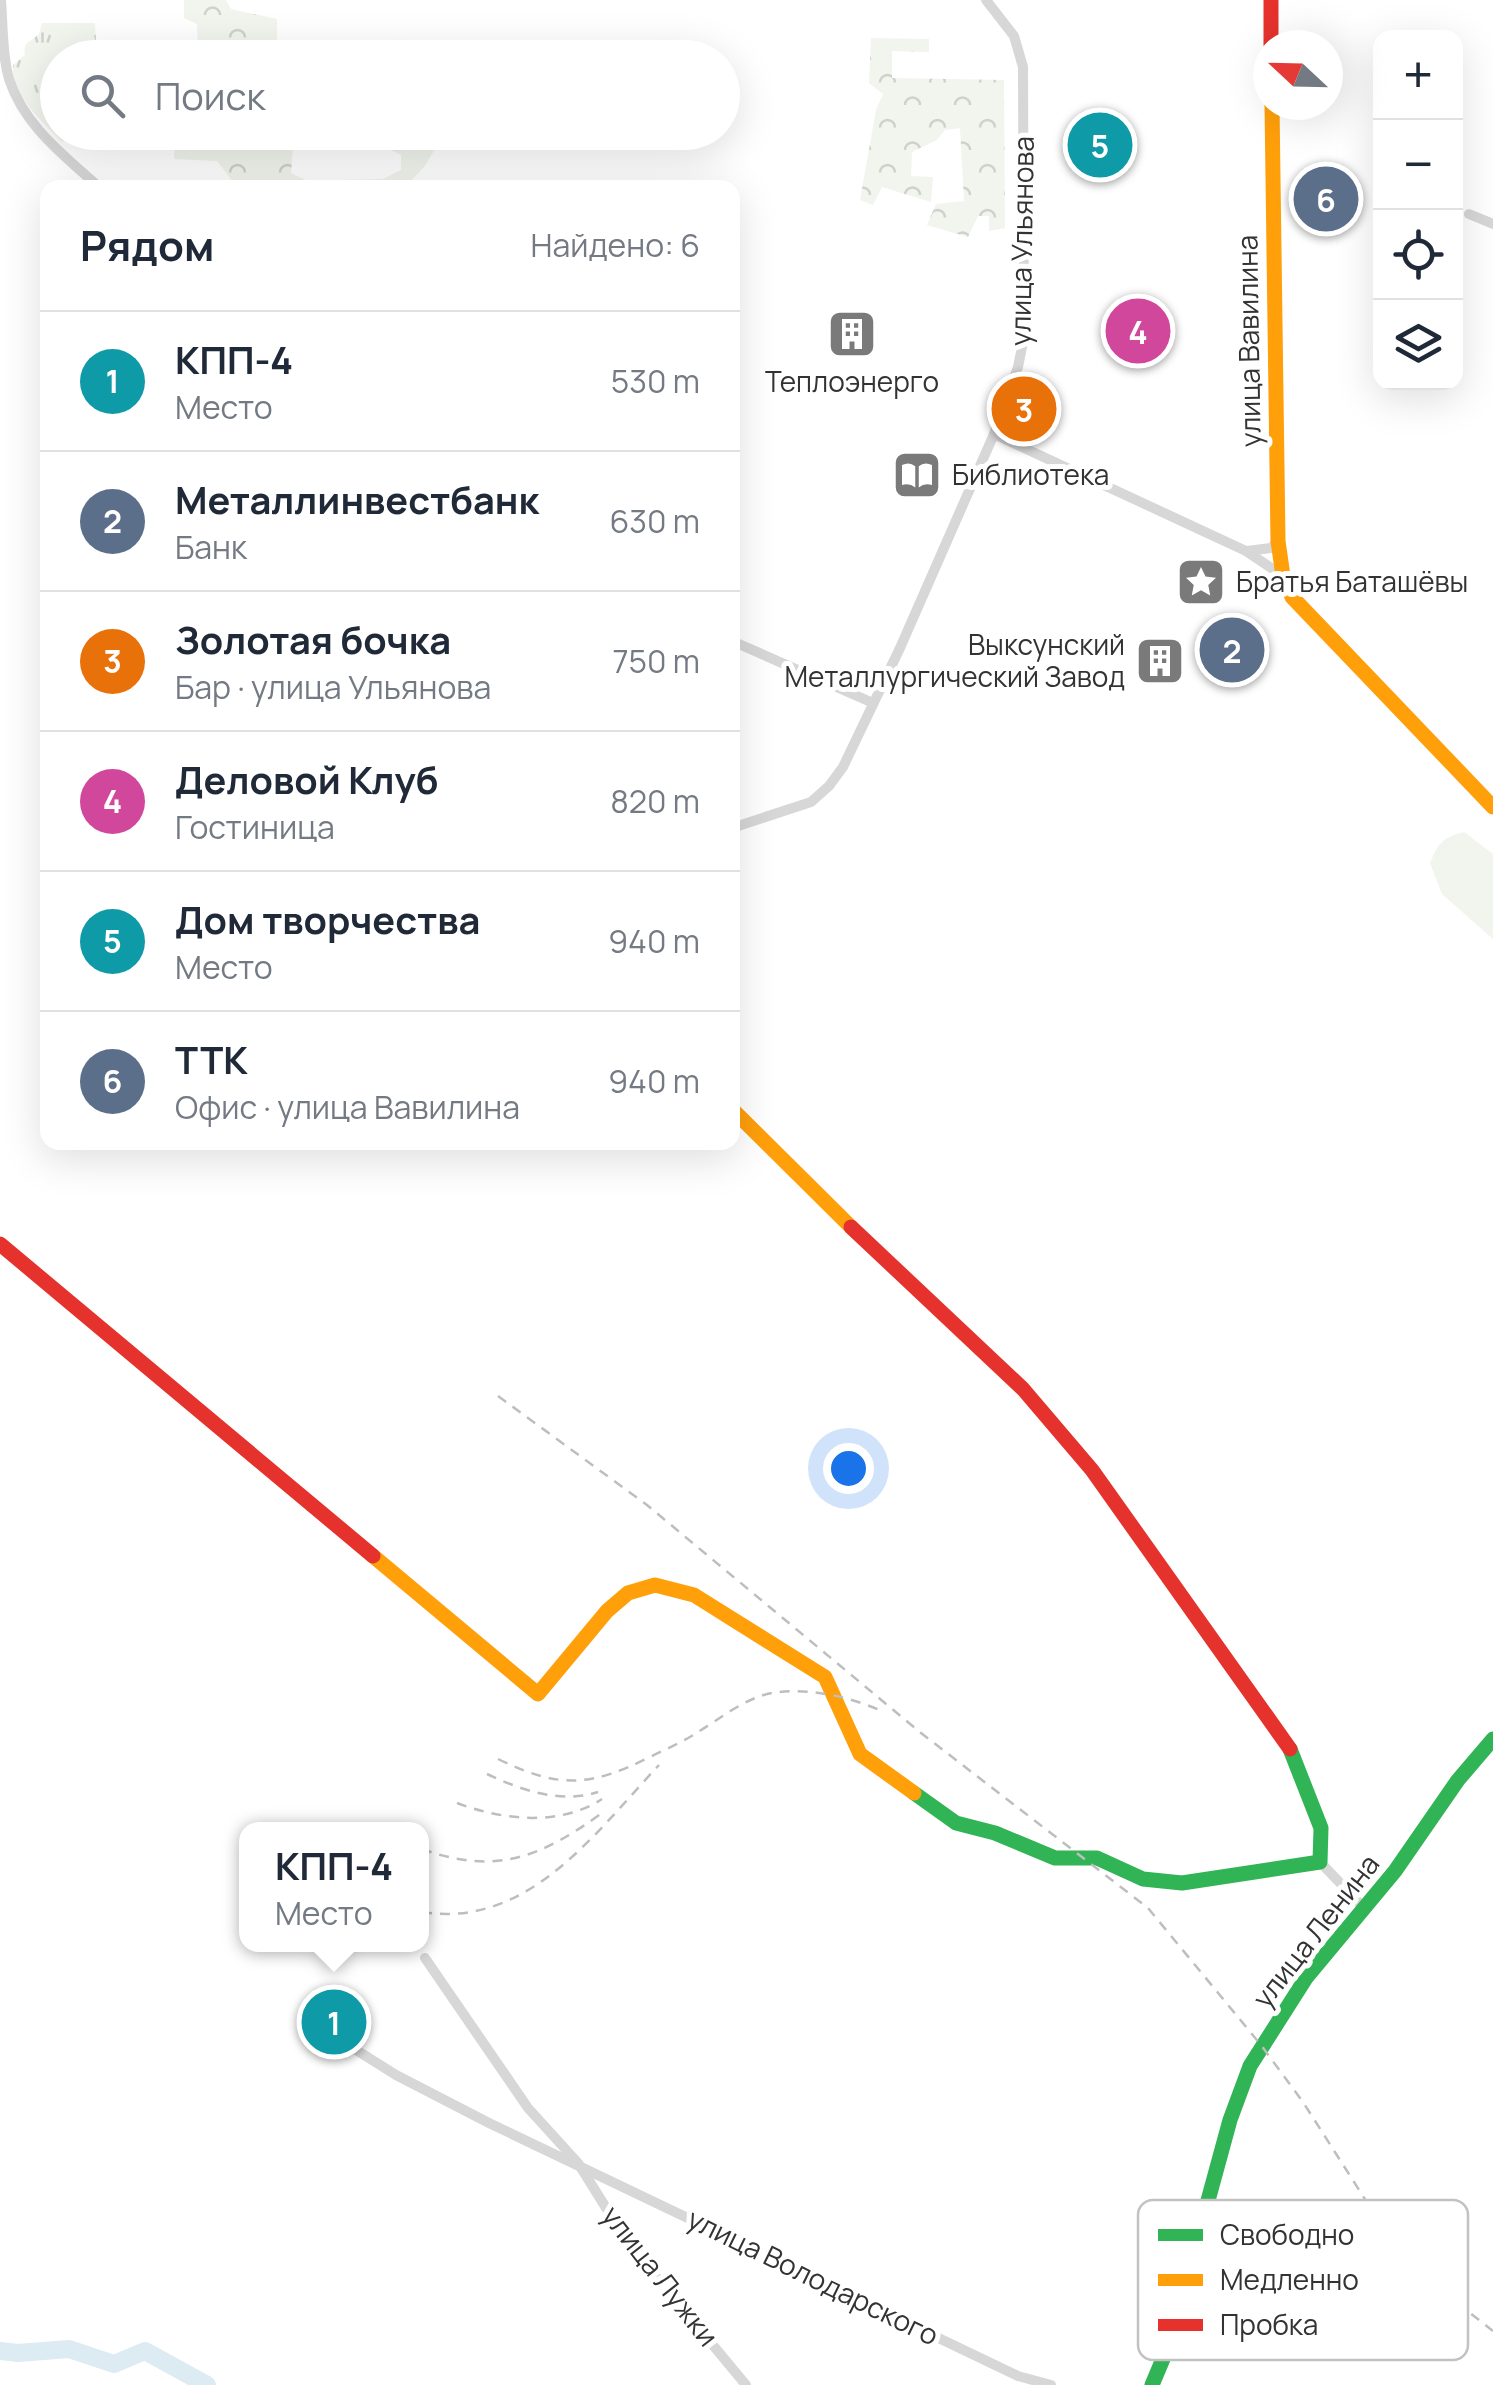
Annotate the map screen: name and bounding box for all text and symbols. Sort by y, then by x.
north arrow [1253,30,1343,120]
map controls [1373,30,1463,390]
button: + [1373,30,1463,120]
search box [40,40,740,150]
icon: search [75,68,130,123]
text: Поиск [155,69,265,121]
pin: 5 [1068,108,1132,182]
button: − [1373,120,1463,210]
street label: улица Ульянова [1000,136,1042,346]
pin: 6 [1294,162,1358,236]
button: locate [1373,210,1463,300]
text: Рядом [80,216,214,274]
text: Найдено: 6 [531,223,700,267]
street label: улица Вавилина [1227,234,1269,448]
pin: 4 [1106,294,1170,368]
button: layers [1373,300,1463,390]
building icon: Теплоэнерго [826,308,878,360]
text: КПП-4 [175,333,293,385]
text: 1 [105,359,120,403]
text: 530 m [611,359,700,403]
place label: Теплоэнерго [765,362,939,400]
pin: 3 [992,372,1056,446]
text: Место [175,385,273,429]
library icon: Библиотека [891,449,943,501]
place label: Библиотека [952,455,1109,493]
text: Металлинвестбанк [175,473,539,525]
text: 2 [103,499,122,543]
text: 630 m [609,499,700,543]
text: Банк [175,525,247,569]
place icon: Братья Баташёвы [1175,556,1227,608]
place label: Братья Баташёвы [1236,562,1468,600]
pin: 2 [1200,612,1264,688]
text: Золотая бочка [175,613,451,665]
place label: Выксунский Металлургический Завод [785,625,1125,695]
building icon: Выксунский Металлургический Завод [1134,635,1186,687]
text: 3 [103,639,122,683]
text: 750 m [612,639,700,683]
text: Бар · улица Ульянова [175,665,491,709]
text: Деловой Клуб [175,753,438,805]
text: 4 [103,779,122,823]
text: 820 m [610,779,700,823]
text: Гостиница [175,805,335,849]
text: Дом творчества [175,893,480,945]
text: 5 [103,919,122,963]
text: 940 m [608,919,700,963]
text: Место [175,945,273,989]
text: ТТК [175,1033,248,1085]
text: 6 [103,1059,122,1103]
text: 940 m [608,1059,700,1103]
text: Офис · улица Вавилина [175,1085,520,1129]
your location [823,1443,874,1494]
popup [239,1822,429,1952]
text: КПП-4 [275,1839,393,1891]
street label: улица Ленина [1243,1846,1387,2015]
text: Место [275,1891,373,1935]
pin: 1 [302,1984,366,2060]
street label: улица Лужки [594,2197,728,2353]
street label: улица Володарского [682,2199,945,2353]
legend [1138,2200,1468,2360]
text: Свободно [1220,2215,1354,2253]
text: Медленно [1220,2260,1359,2298]
text: Пробка [1220,2305,1318,2343]

